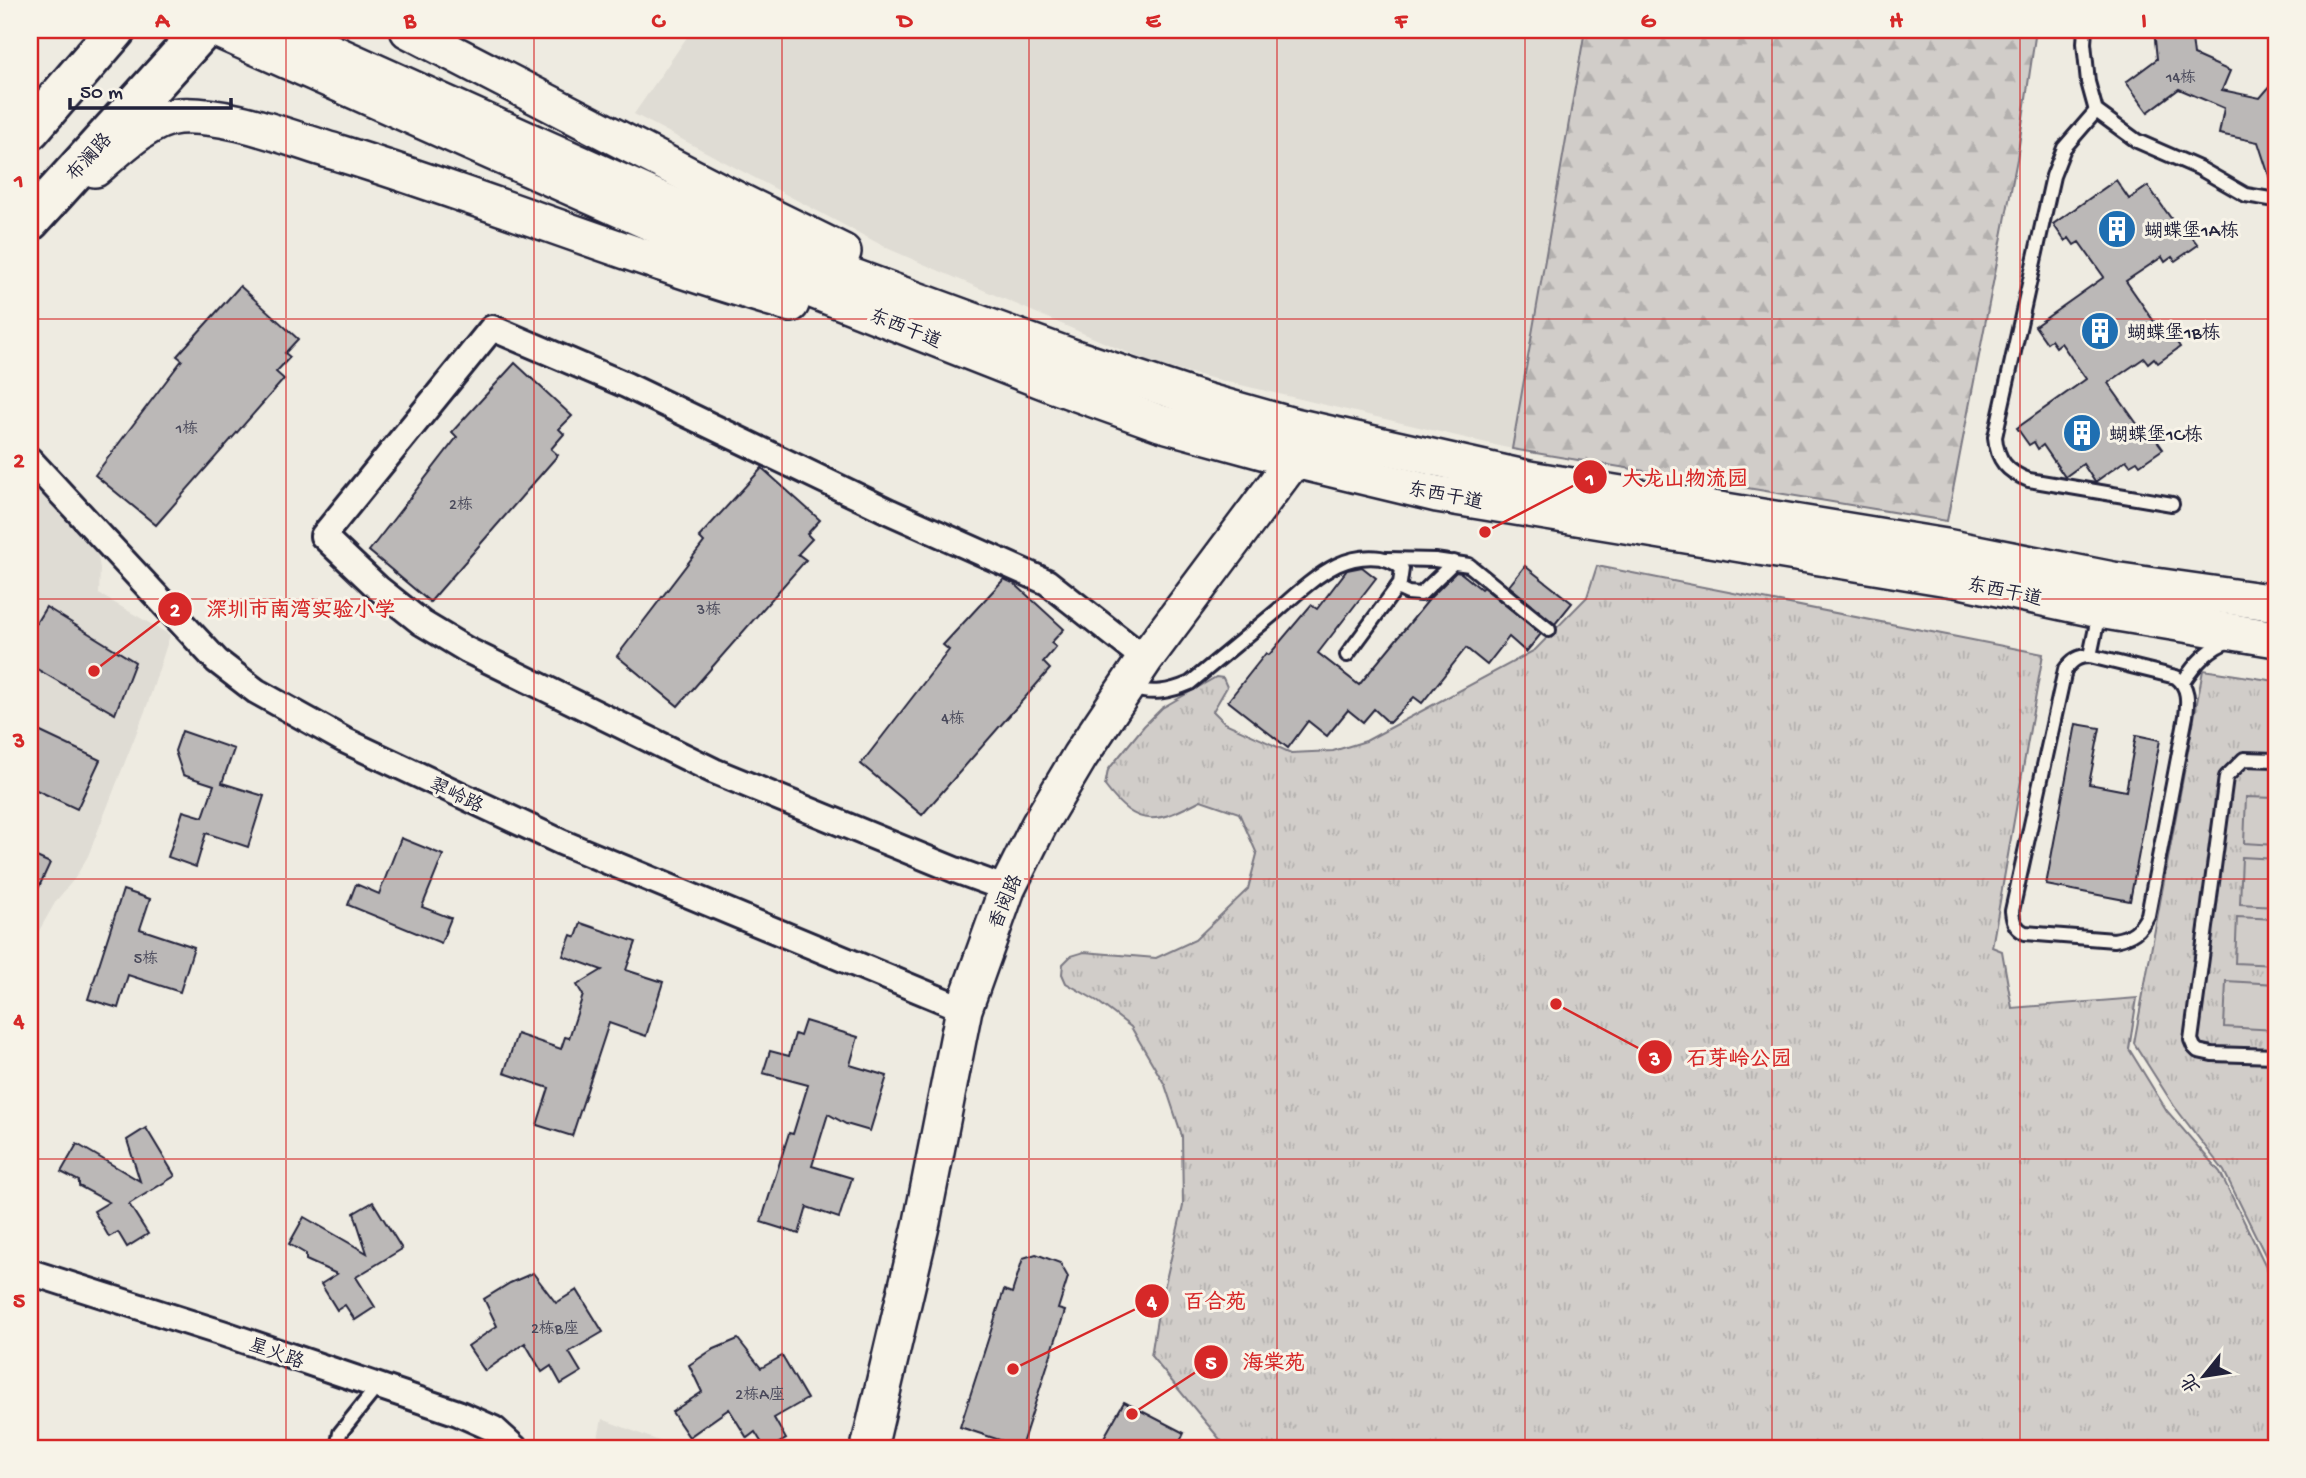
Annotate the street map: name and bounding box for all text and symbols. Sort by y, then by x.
text: A [154,9,170,36]
text: B [403,9,417,36]
text: C [652,9,667,36]
text: D [896,9,914,36]
text: E [1146,9,1162,36]
text: F [1394,9,1409,36]
text: G [1641,9,1657,36]
text: H [1889,9,1903,36]
text: I [2141,9,2147,36]
scale bar [70,66,231,110]
house number: 14栋 [2165,69,2196,89]
text: 50 m [80,82,123,107]
street label: 布澜路 [62,129,118,187]
text: 1 [13,169,24,196]
building icon: 蝴蝶堡1A栋 [2096,208,2138,250]
place label: 蝴蝶堡1A栋 [2144,220,2239,244]
street label: 东西干道 [865,304,945,355]
building icon: 蝴蝶堡1B栋 [2079,310,2121,352]
place label: 蝴蝶堡1B栋 [2127,322,2220,346]
building icon: 蝴蝶堡1C栋 [2061,412,2103,454]
house number: 1栋 [175,420,198,440]
place label: 蝴蝶堡1C栋 [2109,424,2203,448]
text: 2 [13,449,25,476]
callout: 大龙山物流园 [1573,456,1762,498]
text: 大龙山物流园 [1622,467,1748,494]
text: 1 [1585,469,1594,494]
street label: 东西干道 [1406,478,1485,516]
house number: 2栋 [449,496,473,516]
street label: 东西干道 [1965,573,2044,613]
callout: 深圳市南湾实验小学 [157,588,409,630]
text: 深圳市南湾实验小学 [207,598,396,625]
text: 2 [170,600,181,625]
house number: 3栋 [696,601,721,621]
house number: 4栋 [941,710,965,730]
text: 3 [12,729,25,756]
street label: 翠岭路 [425,774,487,820]
street label: 香阅路 [985,871,1029,933]
house number: 5栋 [134,950,158,970]
text: 4 [13,1009,25,1036]
callout: 石芽岭公园 [1637,1036,1805,1078]
text: 石芽岭公园 [1687,1047,1792,1074]
text: 3 [1649,1049,1661,1074]
callout: 百合苑 [1135,1280,1261,1322]
text: 5 [13,1289,25,1316]
text: 百合苑 [1184,1290,1247,1317]
text: 4 [1146,1292,1158,1317]
house number: 2栋B座 [531,1319,579,1340]
street label: 星火路 [245,1334,307,1375]
callout: 海棠苑 [1194,1341,1320,1383]
north arrow [2170,1342,2240,1412]
text: 海棠苑 [1243,1351,1306,1378]
text: 5 [1205,1353,1217,1378]
text: 北 [2178,1369,2207,1397]
house number: 2栋A座 [735,1385,785,1406]

